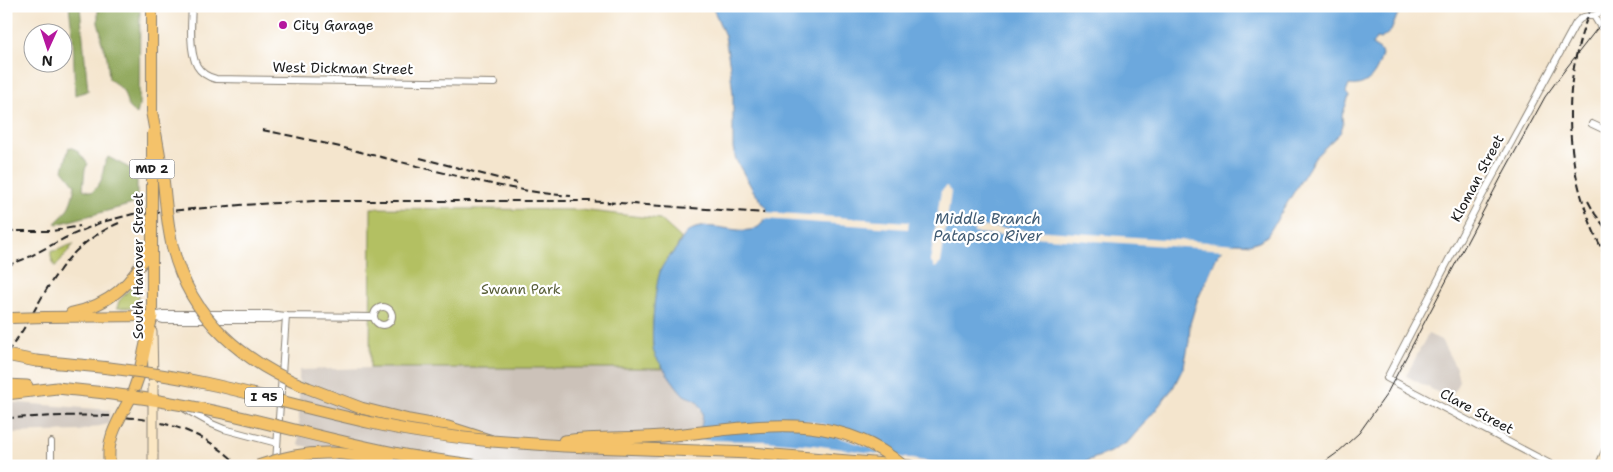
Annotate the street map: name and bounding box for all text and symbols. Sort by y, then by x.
place label: City Garage [293,16,374,34]
marker: City Garage [277,19,289,31]
north arrow [22,22,72,72]
text: N [41,52,53,70]
street label: West Dickman Street [272,58,414,78]
street label: Kloman Street [1446,131,1508,225]
road number: MD 2 [130,160,174,178]
street label: South Hanover Street [129,193,147,339]
water label: Middle Branch Patapsco River [934,209,1043,246]
park label: Swann Park [481,280,561,298]
street label: Clare Street [1437,384,1517,438]
road number: I 95 [245,388,283,407]

